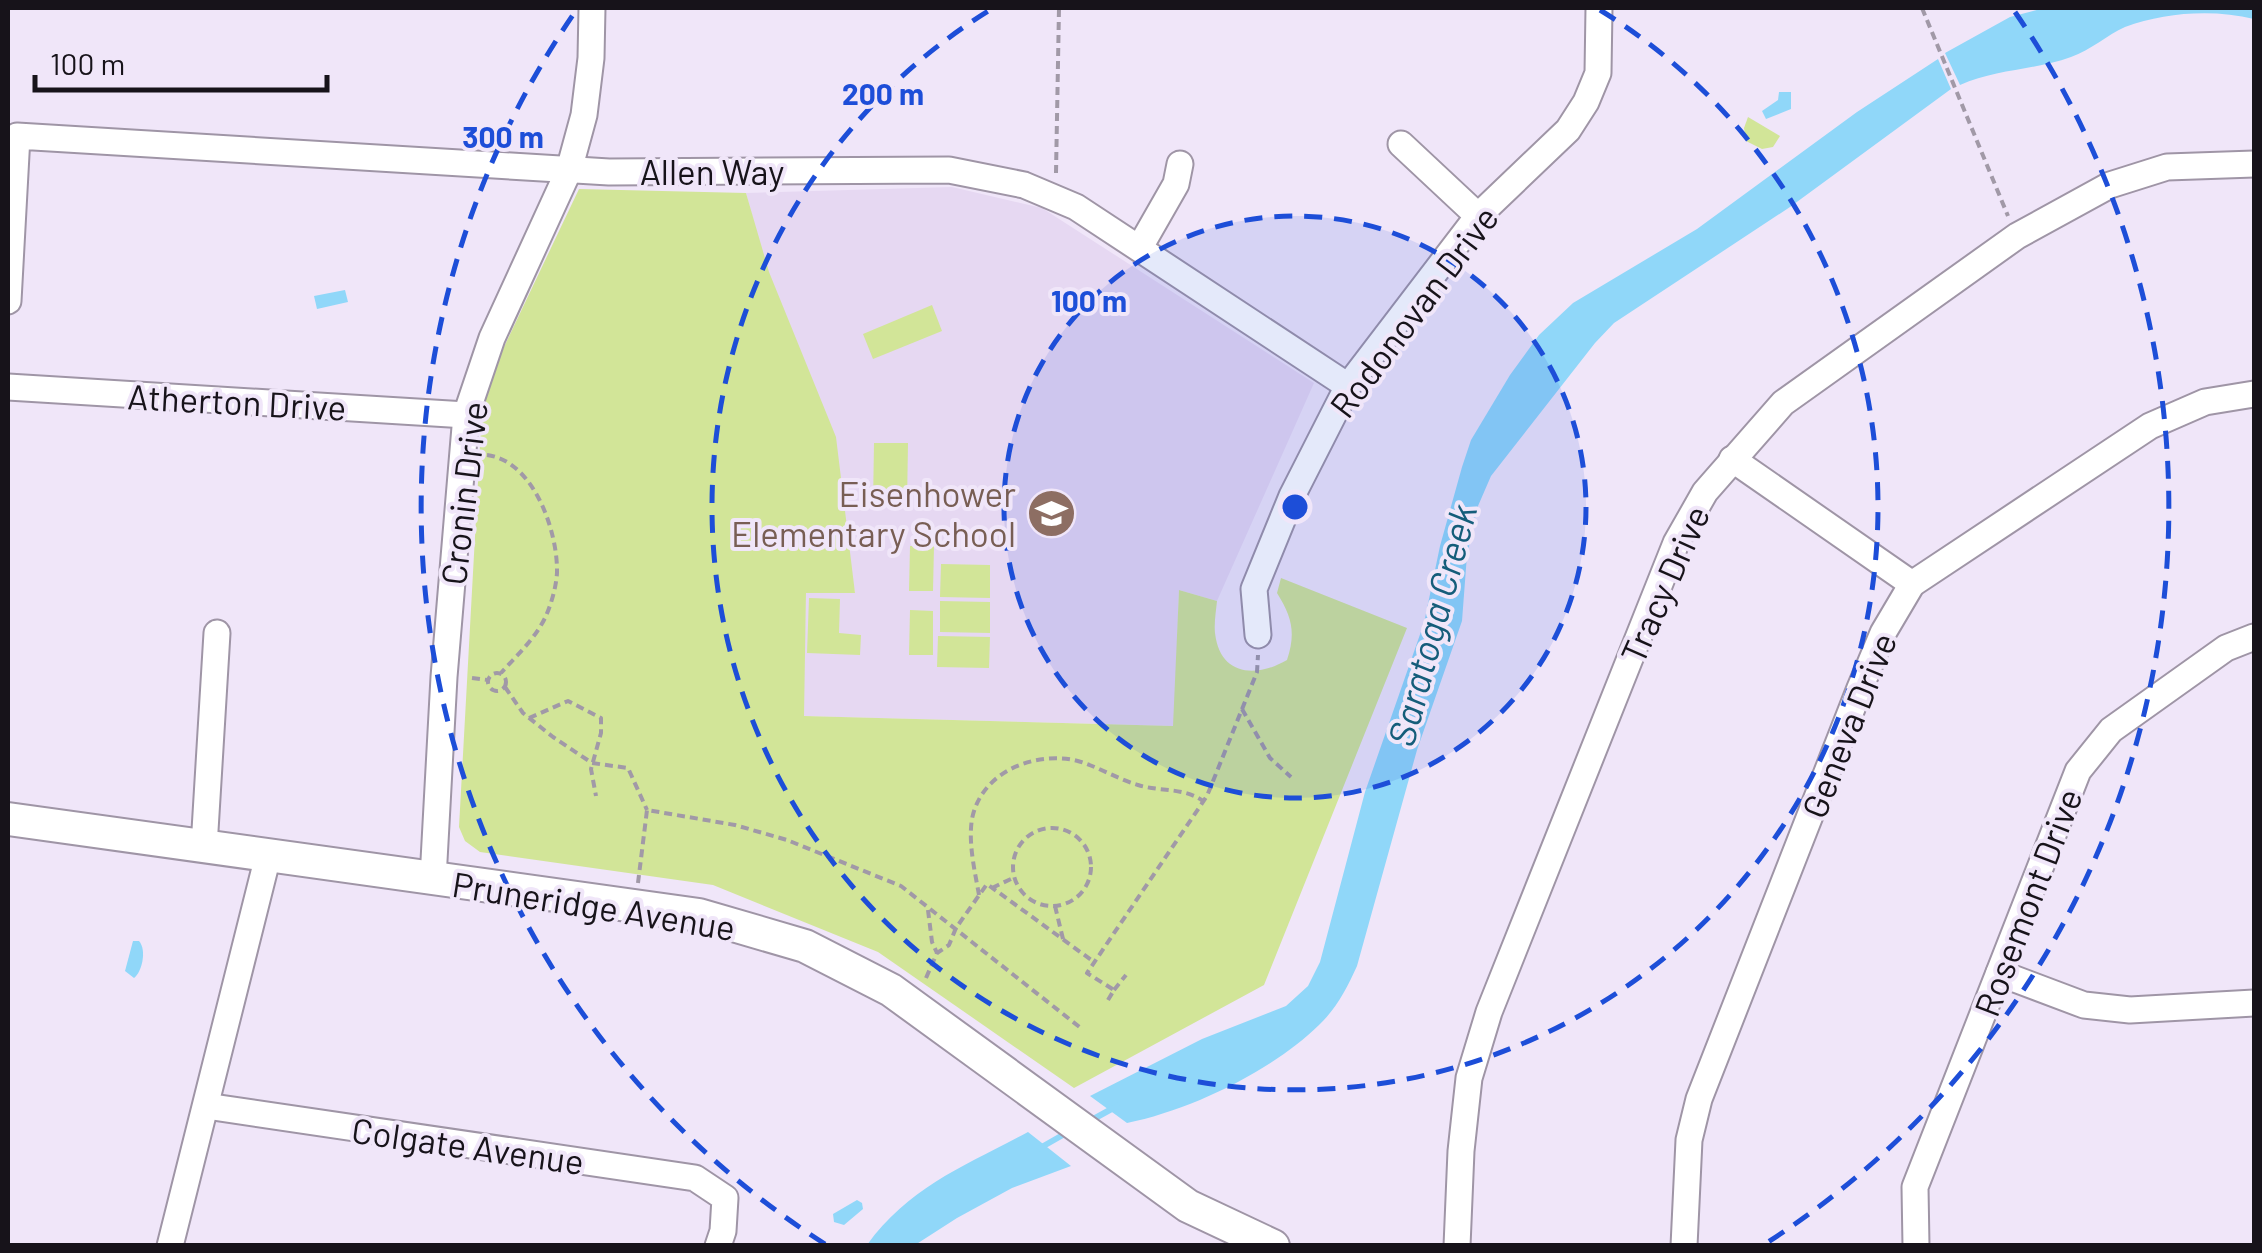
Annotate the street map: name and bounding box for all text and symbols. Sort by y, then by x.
scale bar [35,30,328,92]
text: 100 m [50,45,125,81]
text: 200 m [842,75,924,111]
text: 300 m [462,118,544,154]
street label: Allen Way [640,150,784,192]
street label: Rodonovan Drive [1320,197,1506,425]
text: 100 m [1051,282,1127,318]
street label: Atherton Drive [126,374,348,428]
street label: Cronin Drive [431,399,495,587]
place label: Eisenhower Elementary School [731,472,1016,554]
school or university icon: Eisenhower Elementary School [1025,487,1077,539]
centre of rings [1277,489,1313,525]
water label: Saratoga Creek [1377,499,1485,751]
street label: Tracy Drive [1611,499,1717,669]
street label: Geneva Drive [1792,626,1904,824]
street label: Rosemont Drive [1964,782,2090,1022]
street label: Pruneridge Avenue [450,862,738,948]
street label: Colgate Avenue [349,1108,587,1182]

